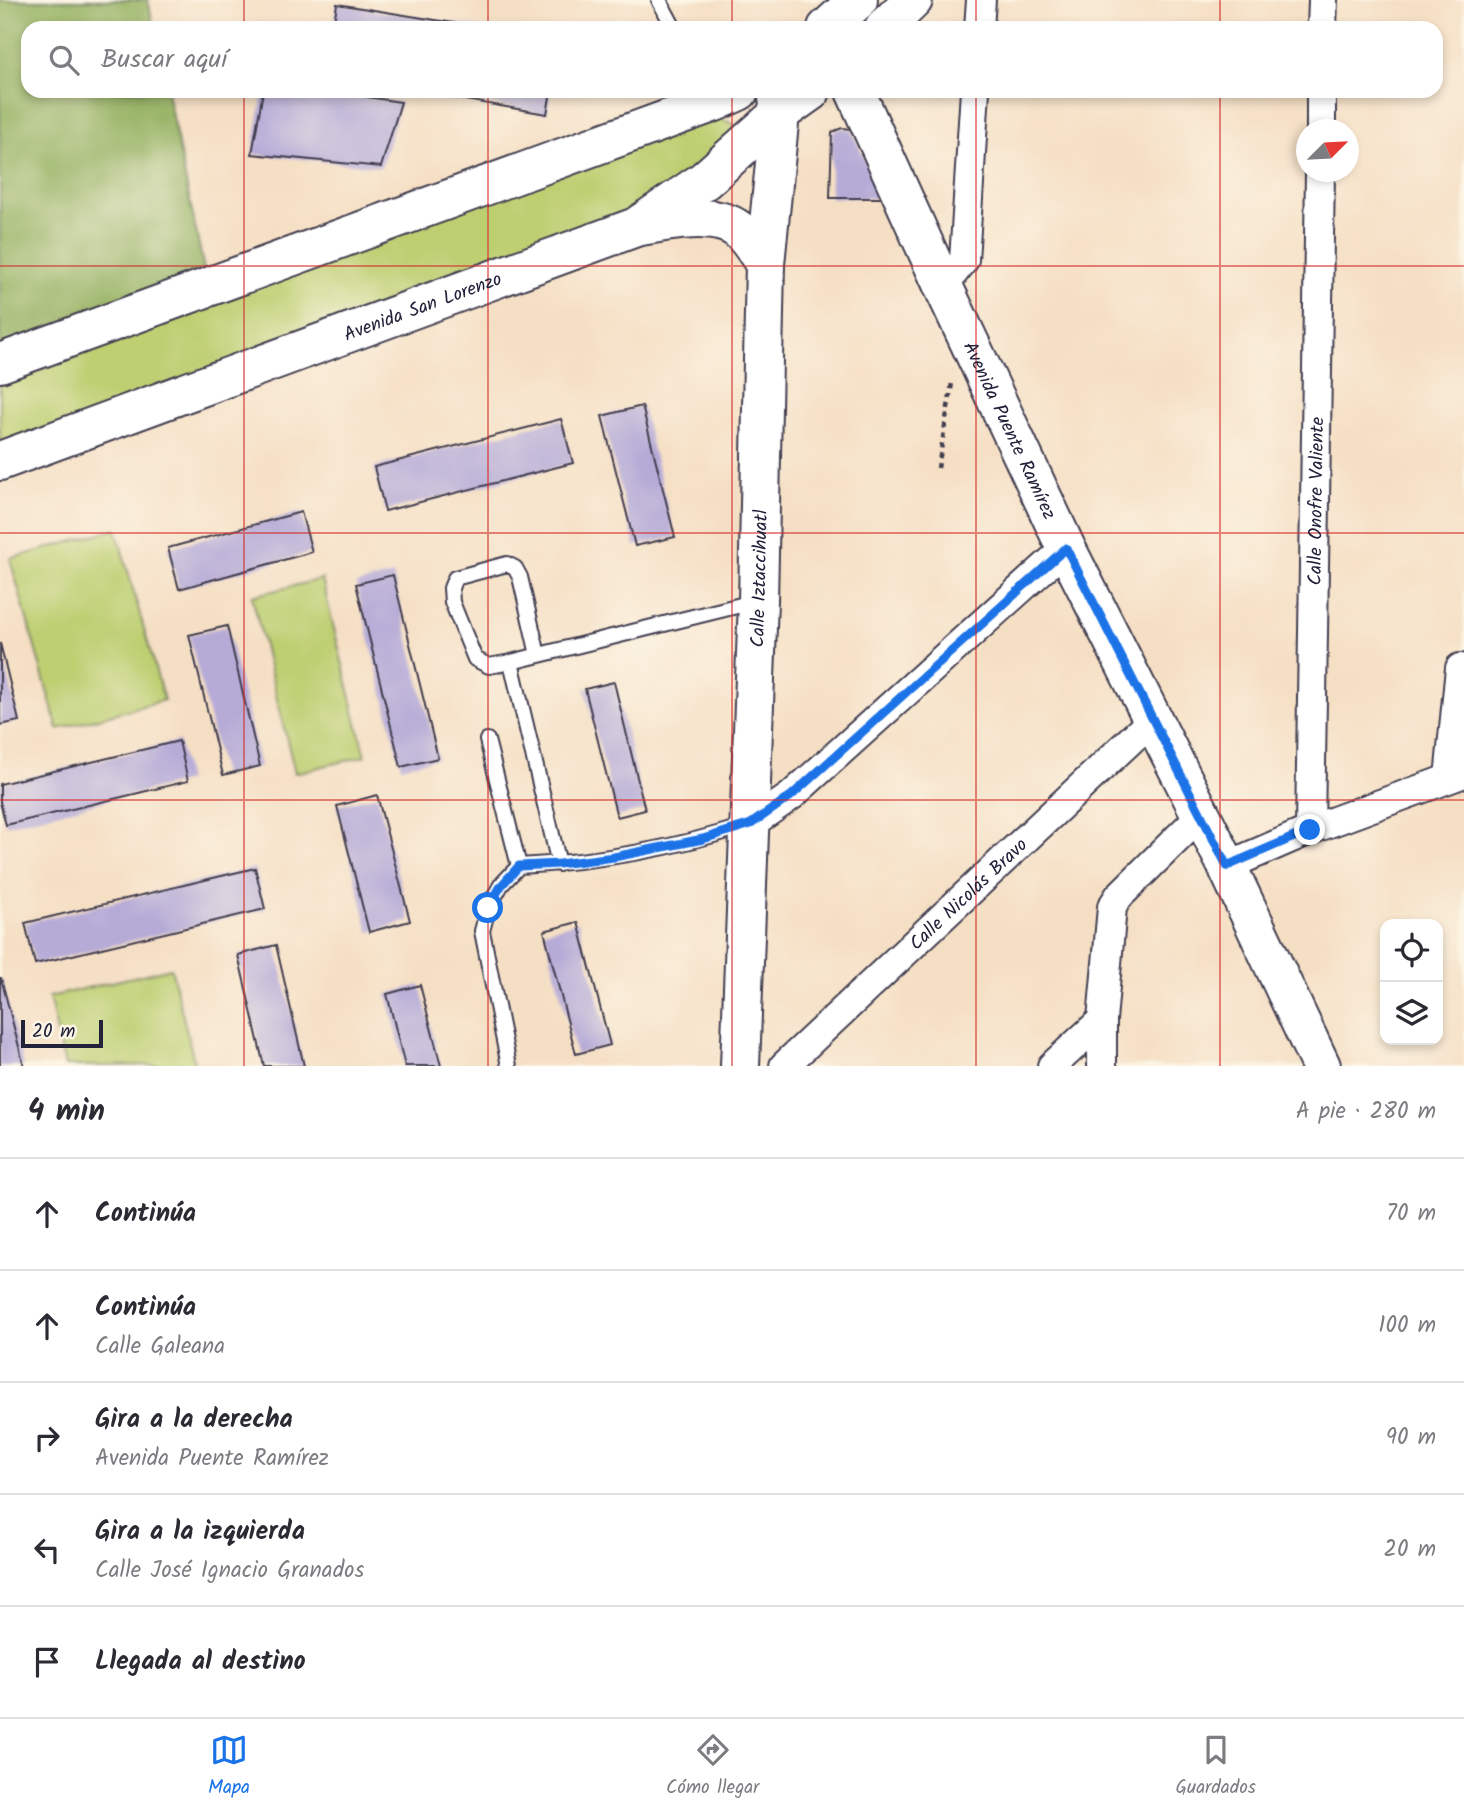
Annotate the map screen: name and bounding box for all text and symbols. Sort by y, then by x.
search box [21,21,1443,98]
text: Buscar aquí [101,39,227,81]
icon: search [45,41,83,79]
north arrow [1296,119,1359,182]
street label: Avenida San Lorenzo [340,265,506,350]
street label: Avenida Puente Ramírez [954,337,1063,525]
street label: Calle Onofre Valiente [1301,416,1333,586]
street label: Calle Iztaccihuatl [743,509,777,648]
route end [1294,814,1325,845]
street label: Calle Nicolás Bravo [903,831,1035,958]
route start [472,892,503,923]
map controls [1380,919,1443,1045]
button: locate [1380,919,1443,982]
button: layers [1380,982,1443,1045]
scale bar [21,1017,103,1049]
text: 20 m [32,1017,75,1047]
text: 4 min [28,1088,105,1136]
text: A pie · 280 m [1296,1094,1436,1130]
text: Continúa [95,1193,196,1235]
icon: ahead [28,1195,66,1233]
text: 70 m [1386,1196,1436,1232]
text: Continúa [95,1287,196,1329]
icon: ahead [28,1307,66,1345]
text: 100 m [1378,1308,1436,1344]
text: Calle Galeana [95,1329,225,1365]
text: Gira a la derecha [95,1399,293,1441]
icon: right [28,1419,66,1457]
text: 90 m [1386,1420,1436,1456]
text: Avenida Puente Ramírez [95,1441,329,1477]
text: Gira a la izquierda [95,1511,305,1553]
icon: left [28,1531,66,1569]
text: 20 m [1384,1532,1436,1568]
text: Calle José Ignacio Granados [95,1553,364,1589]
text: Llegada al destino [95,1641,306,1683]
icon: arrive [28,1643,66,1681]
tab: Mapa [208,1731,250,1803]
tab: Cómo llegar [666,1731,759,1803]
tab: Guardados [1175,1731,1256,1803]

